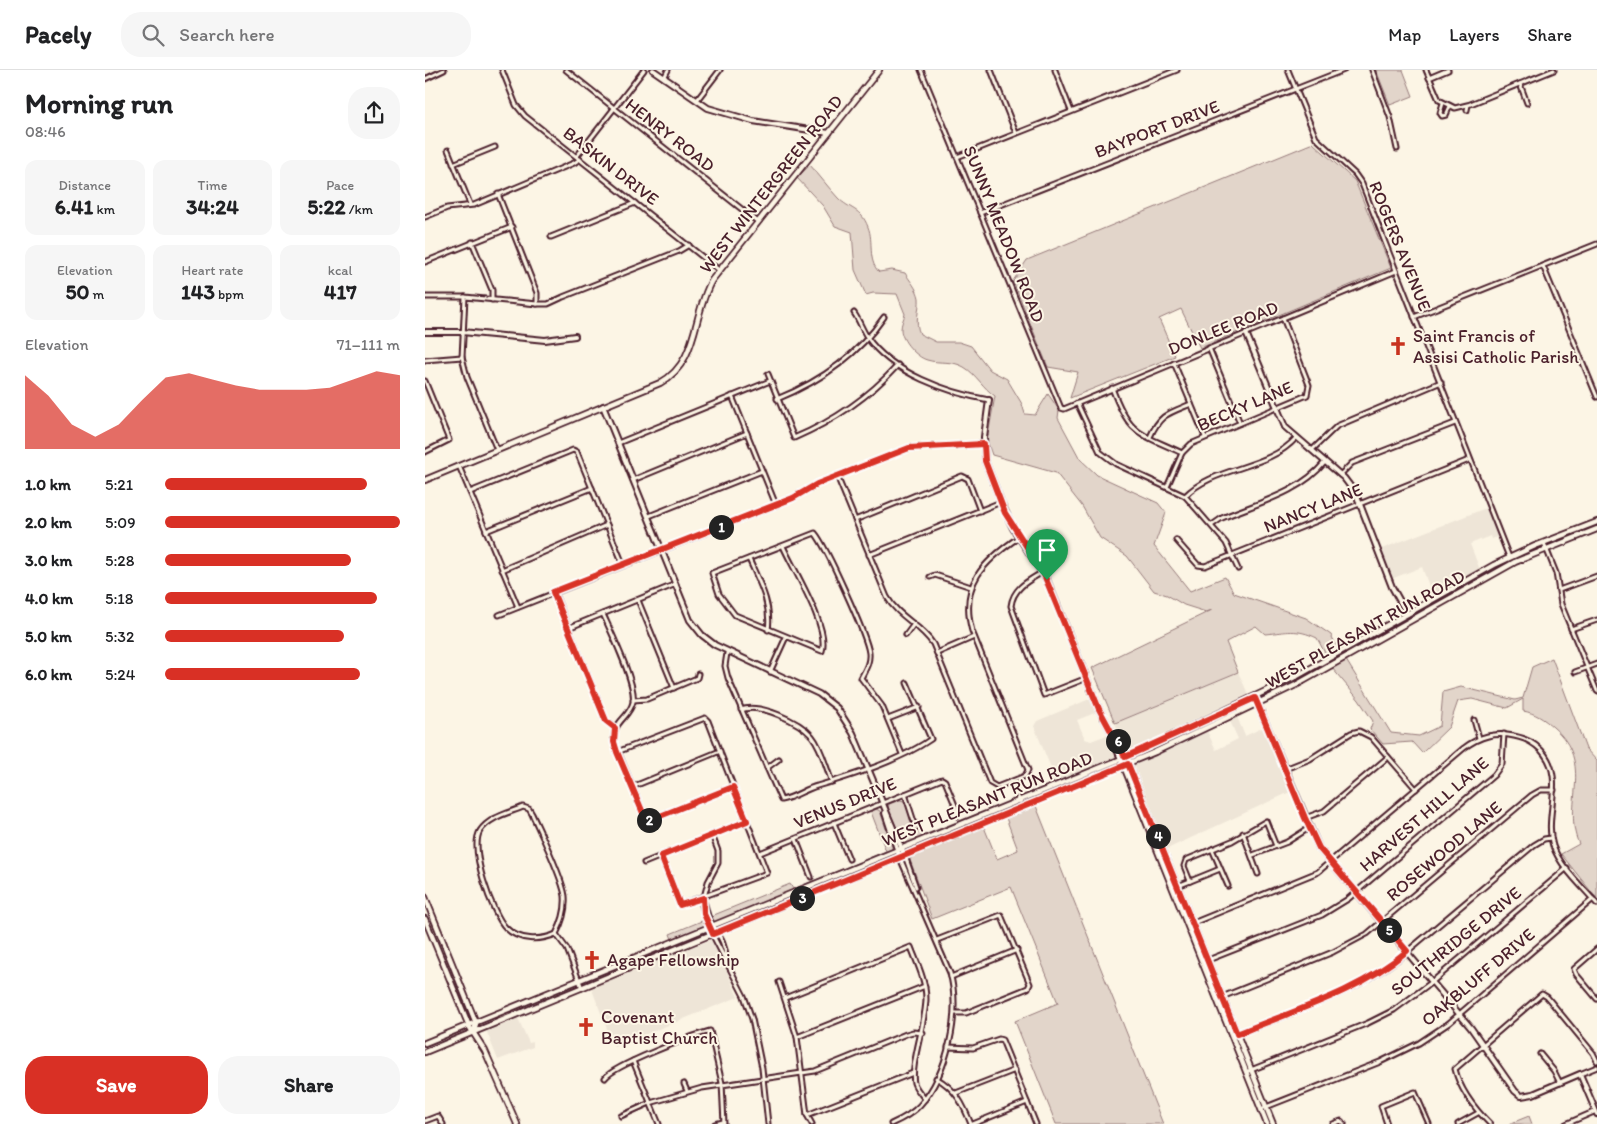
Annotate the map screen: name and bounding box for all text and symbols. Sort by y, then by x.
search box [121,12,471,57]
text: Pacely [25,20,91,49]
icon: search [139,21,167,49]
text: Search here [179,23,275,46]
text: Map [1388,24,1421,46]
text: Layers [1449,24,1499,46]
text: Share [1527,24,1572,46]
text: Morning run [25,86,173,120]
button: share [348,87,400,139]
street label: WEST WINTERGREEN ROAD [695,90,847,277]
street label: HENRY ROAD [621,93,719,177]
street label: BAYPORT DRIVE [1091,95,1223,163]
text: 08:46 [25,122,66,141]
street label: BASKIN DRIVE [559,122,663,210]
street label: SUNNY MEADOW ROAD [958,142,1050,326]
text: Distance [59,177,111,194]
text: Time [198,177,227,194]
text: Pace [326,177,354,194]
street label: ROGERS AVENUE [1364,178,1436,314]
text: 6.41 [55,194,93,219]
text: 34:24 [186,194,239,219]
text: 5:22 [307,194,346,219]
text: km [93,201,115,218]
text: /km [346,201,373,218]
text: Elevation [57,262,113,279]
text: Heart rate [182,262,243,279]
text: kcal [328,262,353,279]
text: 50 [65,279,89,304]
text: 143 [181,279,215,304]
text: 417 [324,279,357,304]
text: m [89,286,104,303]
text: bpm [215,286,244,303]
street label: DONLEE ROAD [1165,296,1281,360]
place label: Saint Francis of Assisi Catholic Parish [1413,325,1579,368]
text: Elevation [25,335,89,354]
text: 71–111 m [336,335,400,354]
church icon: Saint Francis of Assisi Catholic Parish [1387,335,1409,357]
street label: BECKY LANE [1194,376,1296,436]
text: 1.0 km [25,475,71,494]
text: 5:21 [105,475,133,494]
street label: NANCY LANE [1260,478,1366,538]
text: 2.0 km [25,513,72,532]
text: 5:09 [105,513,136,532]
pin: 1 [709,514,733,540]
text: 1 [718,519,725,536]
pin [1026,529,1068,580]
icon: arrive [1033,536,1061,564]
text: 3.0 km [25,551,72,570]
text: 5:28 [105,551,135,570]
street label: WEST PLEASANT RUN ROAD [1261,565,1469,693]
text: 4.0 km [25,589,73,608]
text: 5:18 [105,589,134,608]
text: 5.0 km [25,627,72,646]
text: 5:32 [105,627,134,646]
text: 6.0 km [25,665,72,684]
text: 5:24 [105,665,135,684]
pin: 6 [1105,728,1131,754]
text: 6 [1115,733,1122,750]
street label: WEST PLEASANT RUN ROAD [878,747,1096,851]
street label: HARVEST HILL LANE [1355,752,1493,876]
street label: VENUS DRIVE [790,772,900,834]
street label: ROSEWOOD LANE [1382,796,1506,906]
pin: 2 [637,808,661,832]
text: 2 [646,812,653,829]
pin: 4 [1145,824,1171,848]
text: 4 [1154,828,1163,845]
street label: SOUTHRIDGE DRIVE [1386,882,1526,1000]
pin: 3 [789,886,815,910]
text: 3 [799,890,806,907]
pin: 5 [1377,918,1401,942]
text: 5 [1386,922,1393,939]
street label: OAKBLUFF DRIVE [1417,923,1539,1031]
church icon: Agape Fellowship [581,949,603,971]
place label: Agape Fellowship [607,949,740,971]
place label: Covenant Baptist Church [601,1006,717,1049]
church icon: Covenant Baptist Church [575,1016,597,1038]
button: Save [25,1056,208,1114]
button: Share [218,1056,400,1114]

